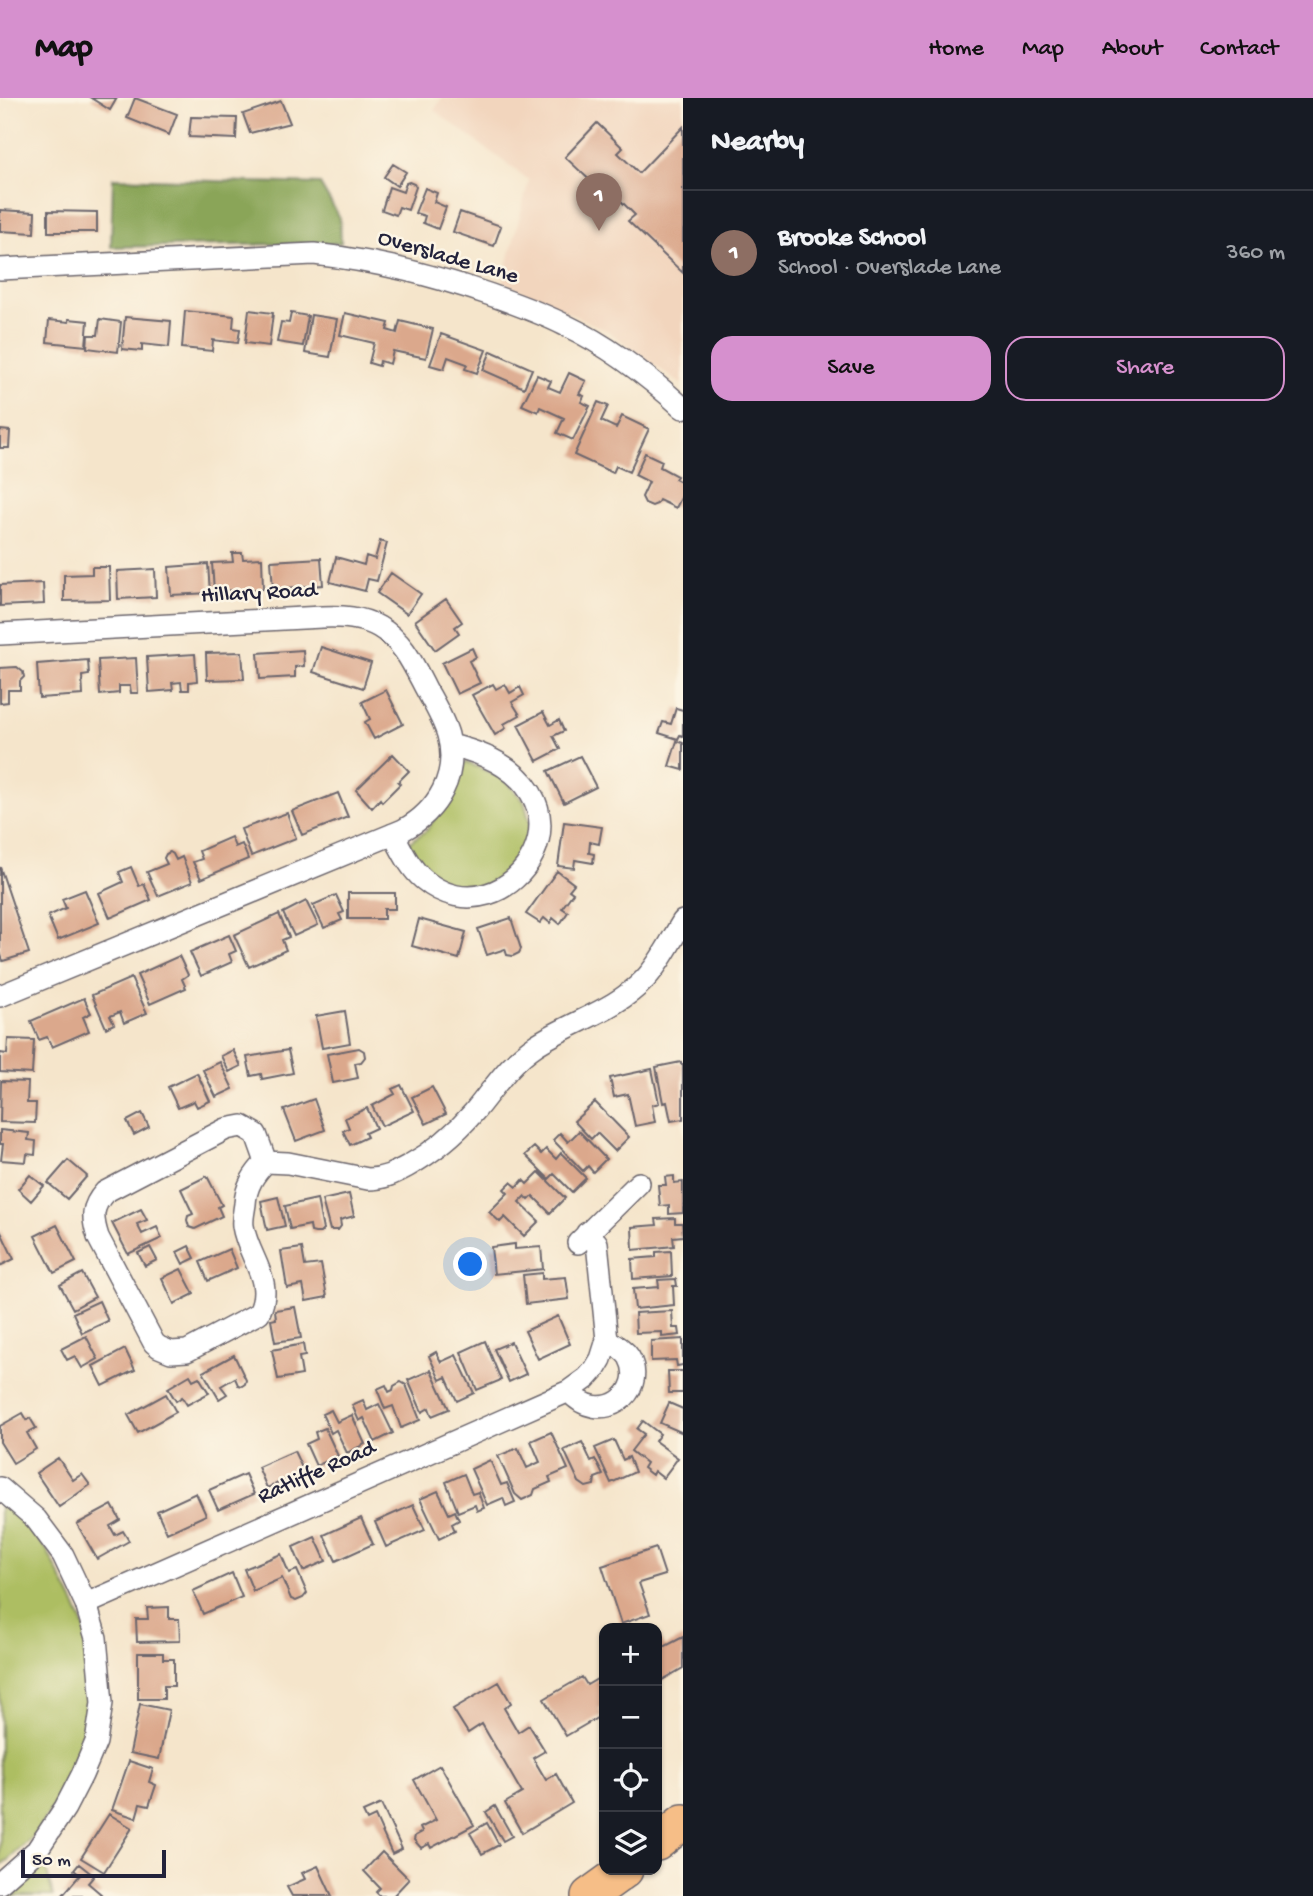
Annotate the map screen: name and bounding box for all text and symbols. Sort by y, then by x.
text: Map [35,30,92,68]
text: Home [928,35,984,64]
text: Map [1022,35,1064,64]
text: About [1102,35,1162,64]
text: Contact [1200,35,1278,64]
text: Nearby [711,126,804,161]
pin: 1 [576,173,622,231]
text: Brooke School [778,224,926,255]
street label: Overslade Lane [375,225,523,291]
text: 1 [729,240,739,267]
text: 360 m [1227,240,1285,267]
text: School · Overslade Lane [778,255,1001,282]
button: Save [711,336,991,401]
button: Share [1005,336,1285,401]
street label: Hillary Road [200,577,319,611]
your location [453,1247,487,1281]
street label: Ratliffe Road [254,1434,381,1511]
map controls [599,1623,662,1875]
button: + [599,1623,662,1686]
button: − [599,1686,662,1749]
button: locate [599,1749,662,1812]
button: layers [599,1812,662,1875]
scale bar [21,1847,166,1879]
text: 50 m [32,1850,71,1873]

